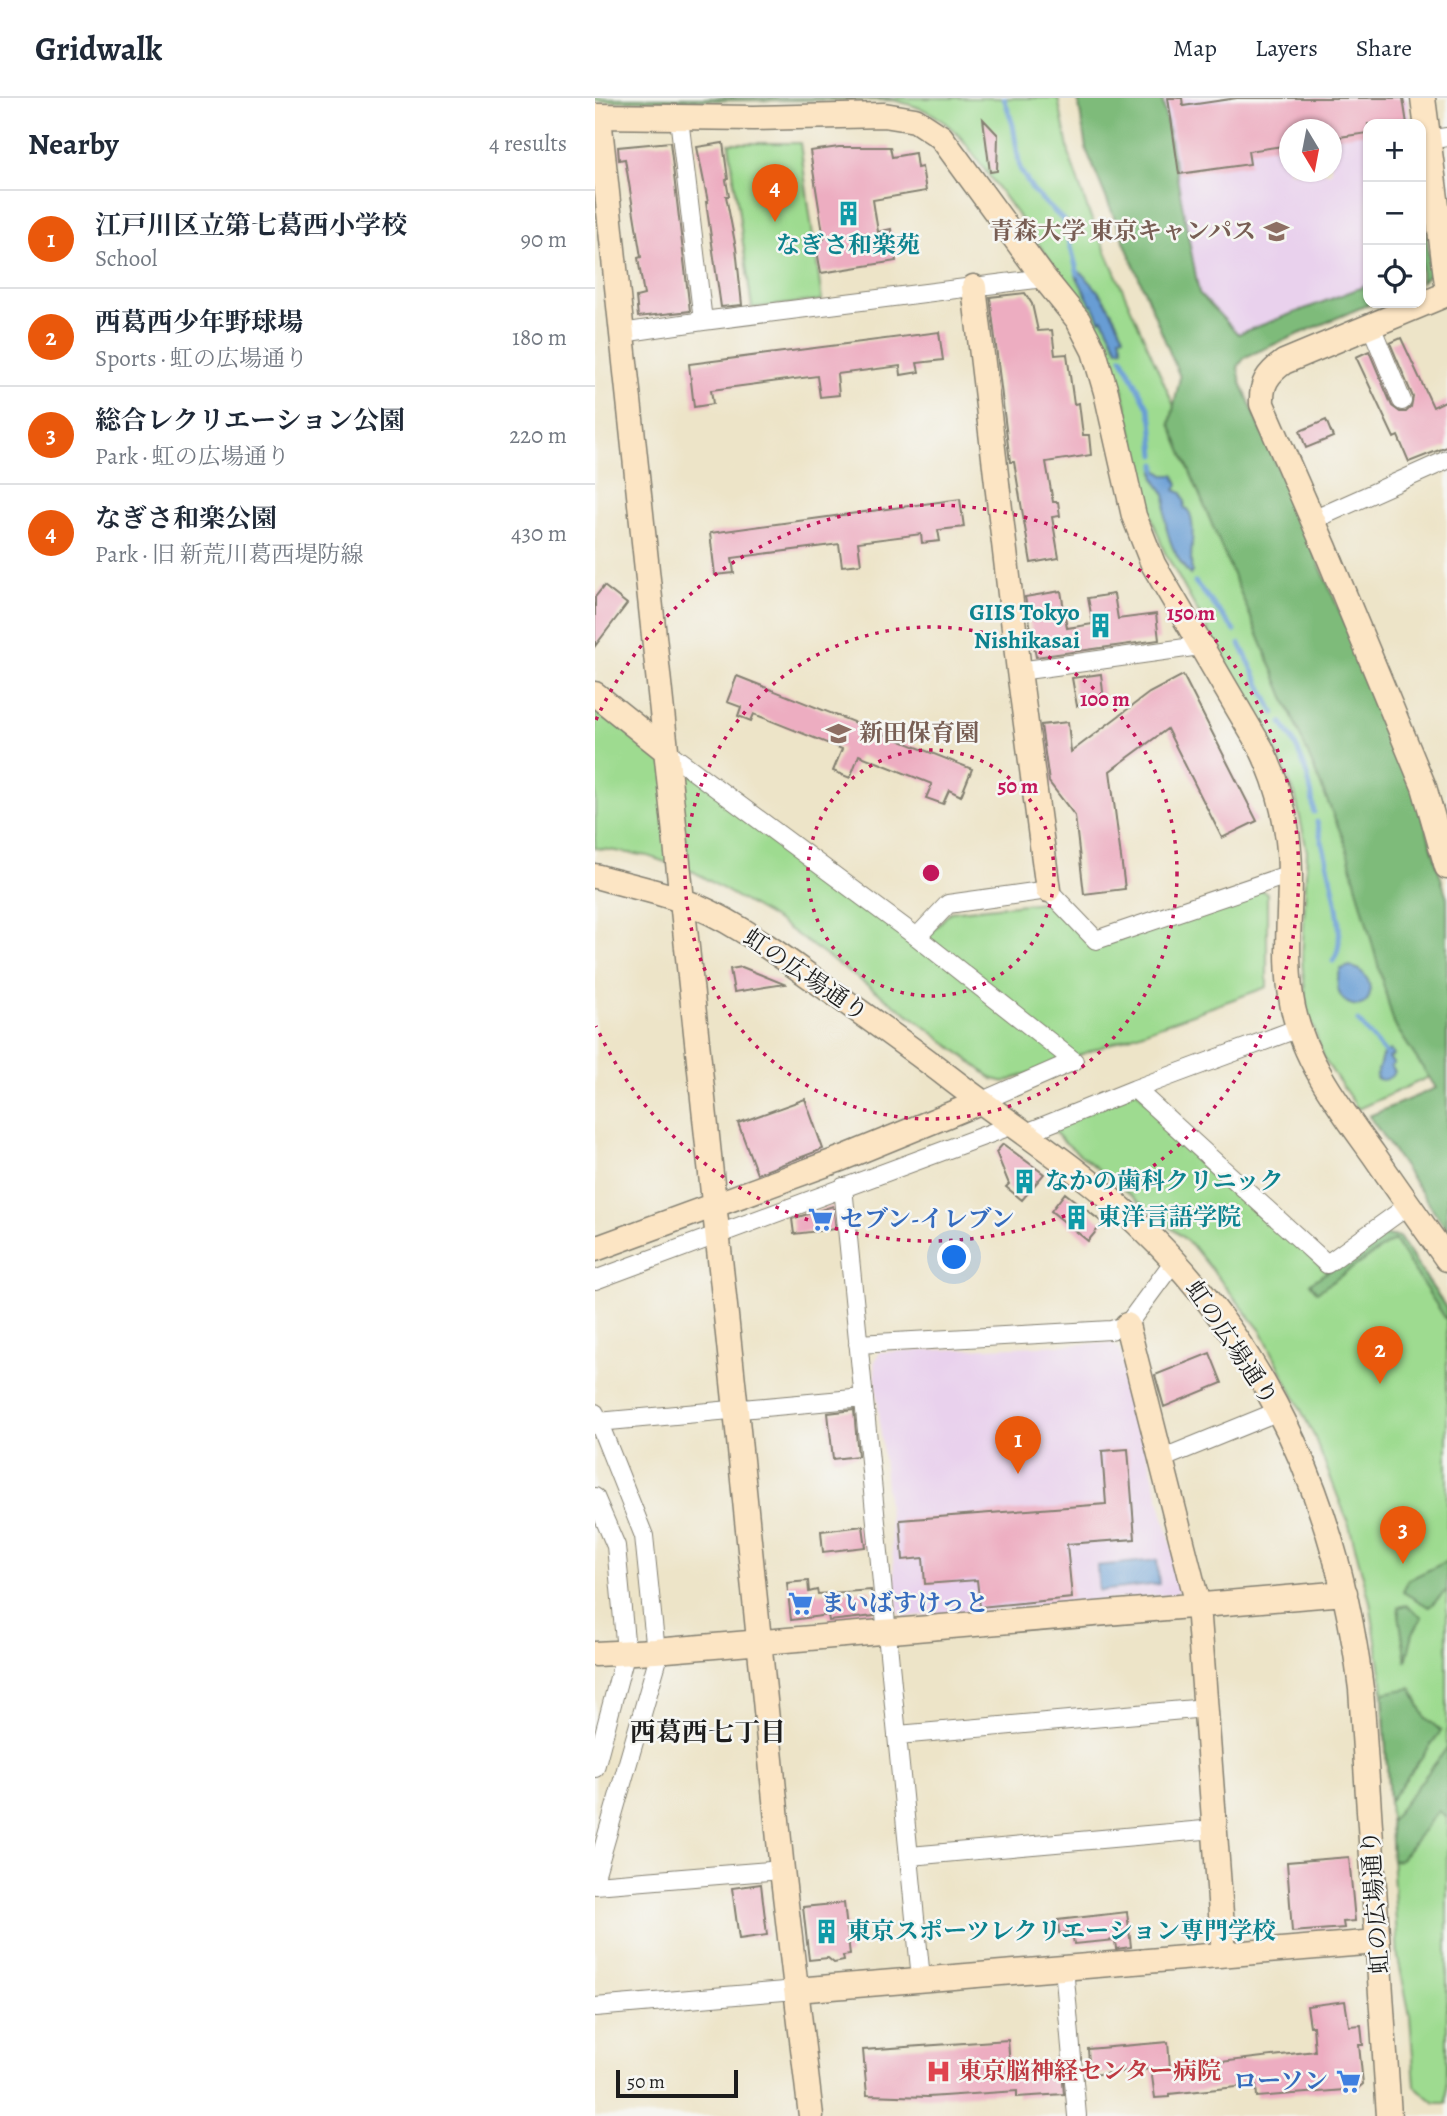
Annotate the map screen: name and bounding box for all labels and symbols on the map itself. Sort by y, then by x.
north arrow [1279,119,1342,182]
pin: 4 [752,164,798,222]
building icon: なぎさ和楽苑 [834,200,862,228]
place label: 青森大学 東京キャンパス [990,215,1256,247]
school or university icon: 青森大学 東京キャンパス [1262,217,1290,245]
place label: なぎさ和楽苑 [776,229,920,261]
place label: GIIS Tokyo Nishikasai [969,596,1080,656]
text: 150 m [1167,599,1216,627]
building icon: GIIS Tokyo Nishikasai [1086,612,1114,640]
text: 100 m [1080,685,1130,713]
place label: 新田保育園 [859,717,979,749]
school or university icon: 新田保育園 [825,719,853,747]
text: 50 m [998,772,1039,800]
centre of rings [919,861,943,885]
street label: 虹の広場通り [737,921,875,1029]
place label: なかの歯科クリニック [1045,1165,1284,1197]
building icon: なかの歯科クリニック [1011,1167,1039,1195]
place label: 東洋言語学院 [1097,1201,1241,1233]
place label: セブン-イレブン [840,1203,1015,1235]
building icon: 東洋言語学院 [1063,1203,1091,1231]
supermarket icon: セブン-イレブン [806,1205,834,1233]
your location [937,1240,971,1274]
street label: 虹の広場通り [1178,1274,1286,1412]
pin: 2 [1357,1326,1403,1384]
pin: 1 [995,1416,1041,1474]
pin: 3 [1380,1506,1426,1564]
place label: まいばすけっと [821,1587,989,1619]
supermarket icon: まいばすけっと [787,1589,815,1617]
district label: 西葛西七丁目 [630,1715,786,1750]
street label: 虹の広場通り [1354,1829,1396,1975]
place label: 東京スポーツレクリエーション専門学校 [847,1915,1276,1947]
building icon: 東京スポーツレクリエーション専門学校 [813,1917,841,1945]
place label: 東京脳神経センター病院 [958,2055,1221,2087]
hospital icon: 東京脳神経センター病院 [924,2057,952,2085]
place label: ローソン [1233,2065,1328,2097]
scale bar [616,2067,739,2099]
supermarket icon: ローソン [1334,2067,1362,2095]

